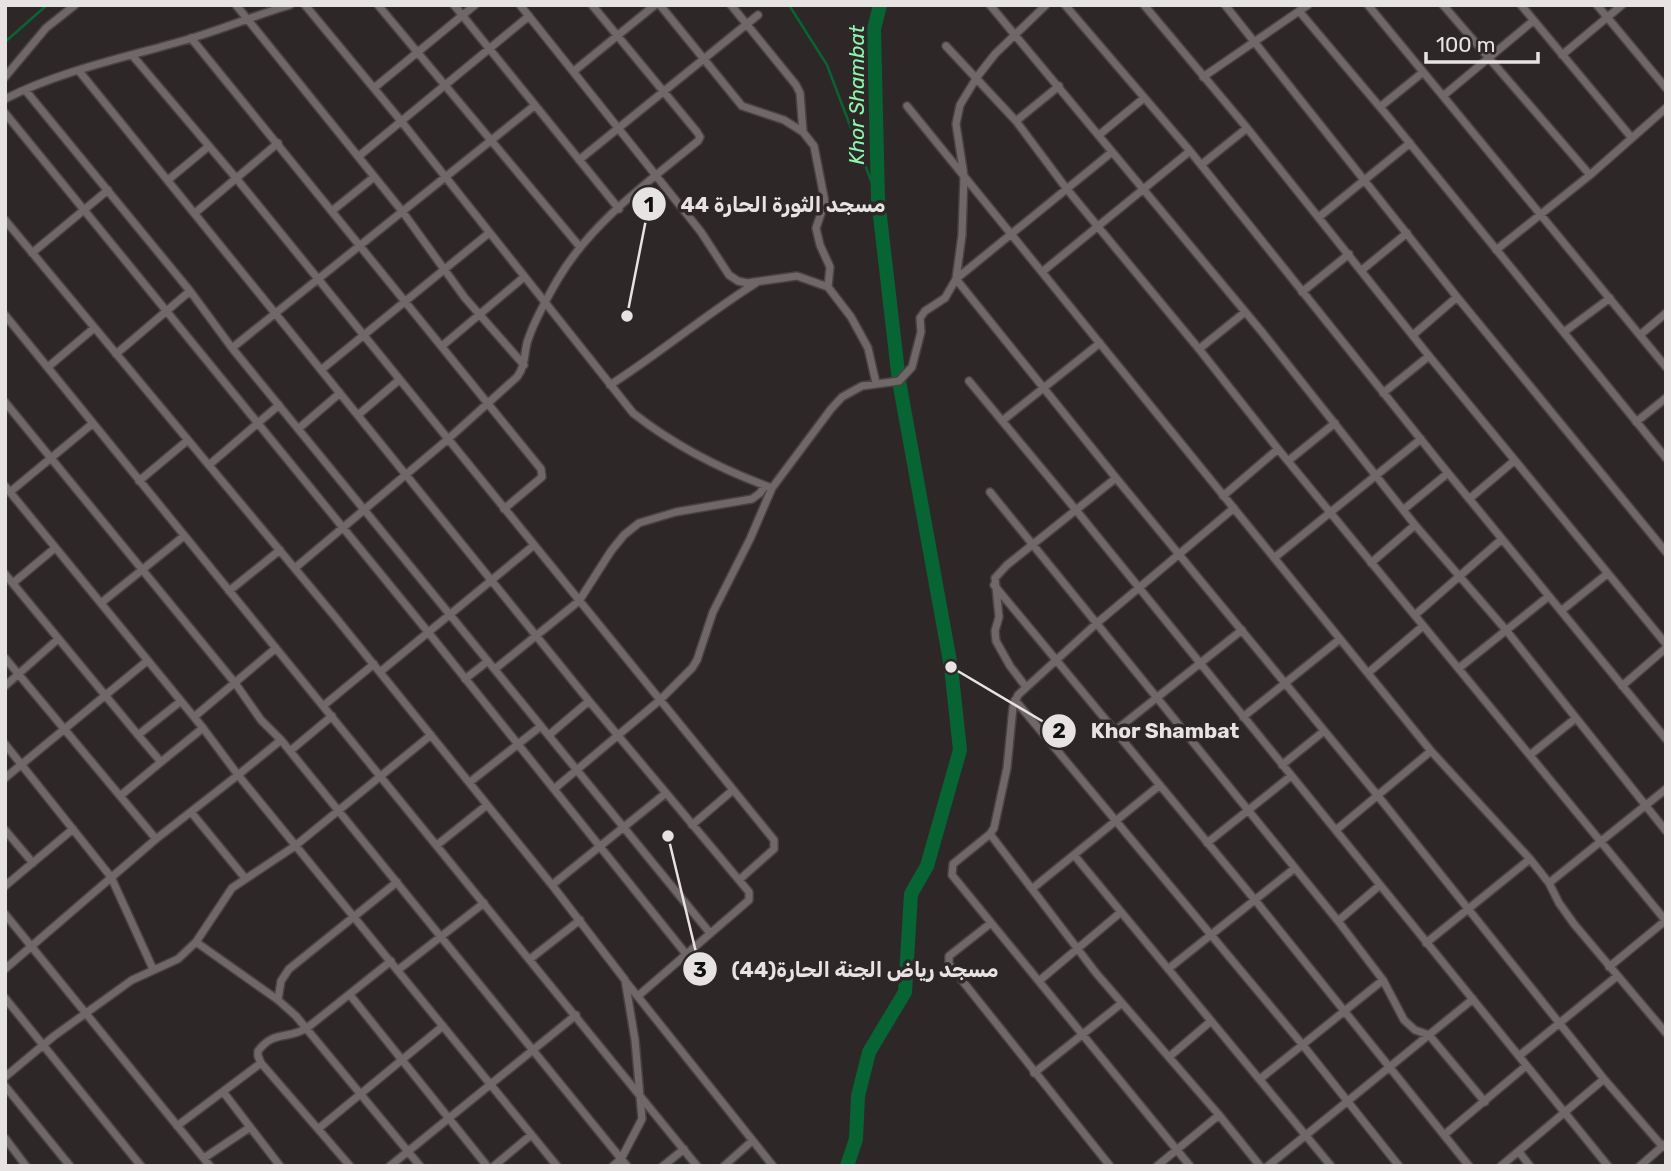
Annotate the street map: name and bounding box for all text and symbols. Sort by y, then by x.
scale bar [1426,21,1538,65]
water label: Khor Shambat [844,24,869,165]
text: 100 m [1436,32,1495,57]
callout: مسجد الثورة الحارة 44 [632,183,900,225]
text: 1 [644,192,654,217]
text: مسجد الثورة الحارة 44 [680,192,886,218]
callout: Khor Shambat [1042,710,1254,752]
text: 2 [1052,718,1066,743]
text: Khor Shambat [1091,718,1239,743]
callout: مسجد رياض الجنة الحارة(44) [683,948,1013,990]
text: 3 [693,957,707,982]
text: مسجد رياض الجنة الحارة(44) [732,957,999,982]

